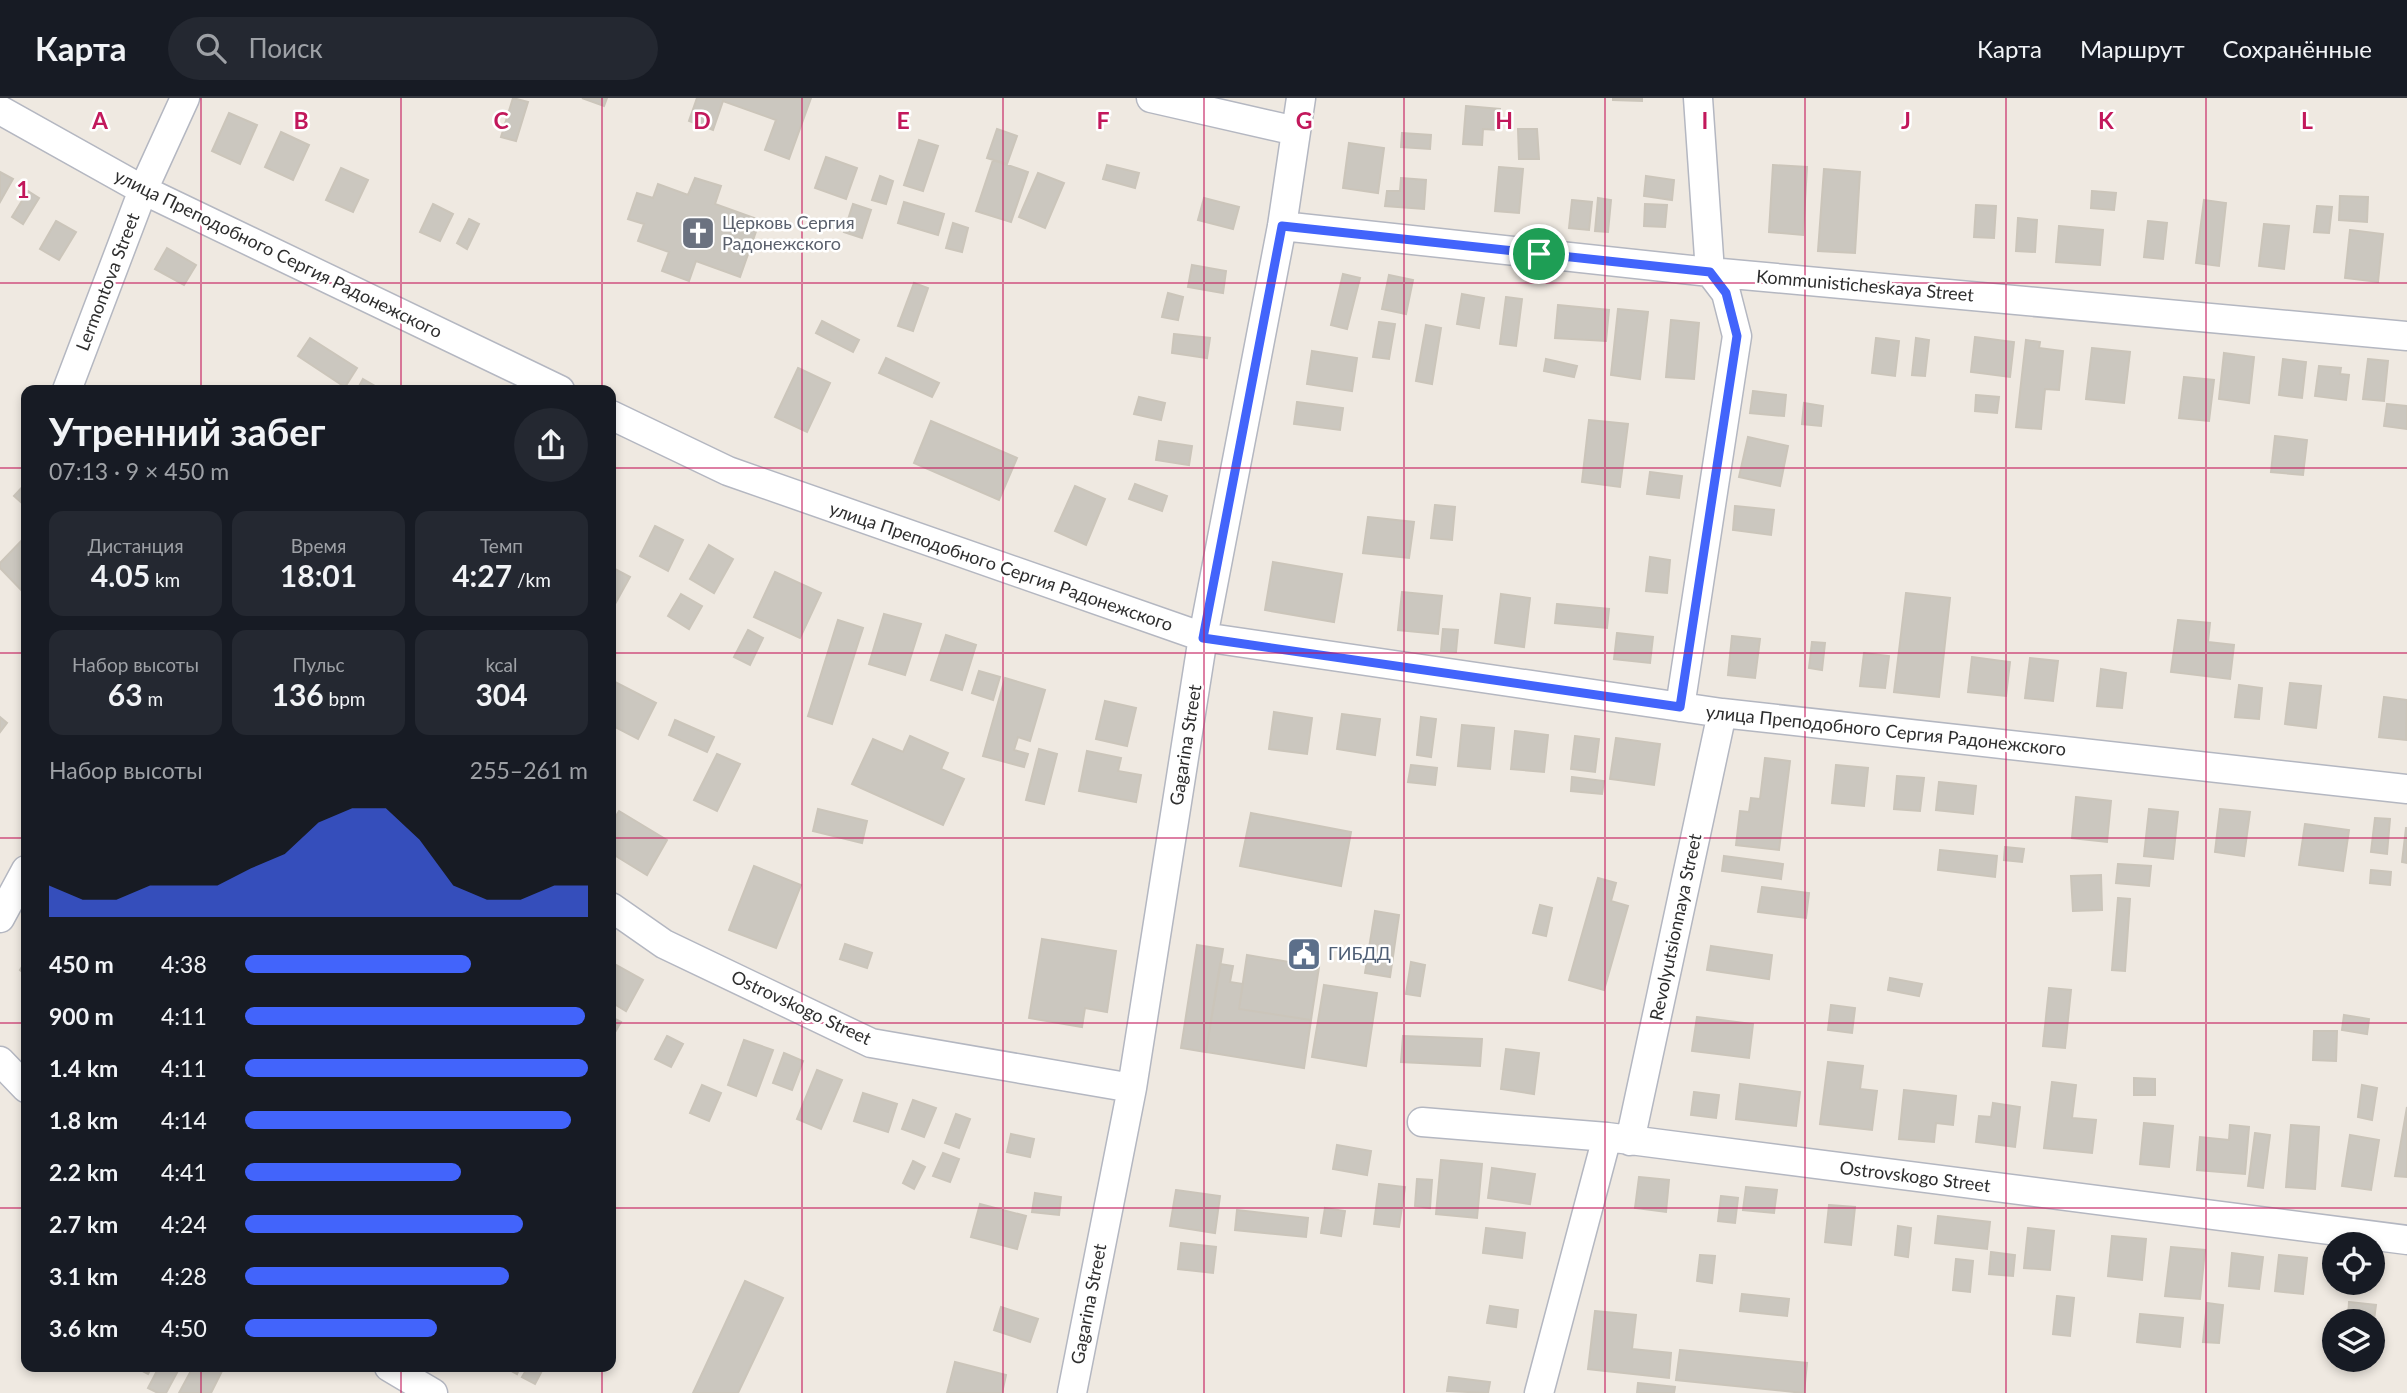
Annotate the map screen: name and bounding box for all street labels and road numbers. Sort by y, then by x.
street label: улица Преподобного Сергия Радонежского [111,164,446,342]
street label: Lermontova Street [71,209,144,354]
street label: Kommunisticheskaya Street [1755,265,1975,306]
street label: улица Преподобного Сергия Радонежского [827,497,1176,635]
street label: Gagarina Street [1165,682,1206,807]
street label: улица Преподобного Сергия Радонежского [1705,700,2067,760]
street label: Revolyutsionnaya Street [1644,831,1706,1022]
street label: Ostrovskogo Street [728,965,875,1049]
street label: Ostrovskogo Street [1838,1156,1992,1196]
street label: Gagarina Street [1066,1241,1111,1366]

